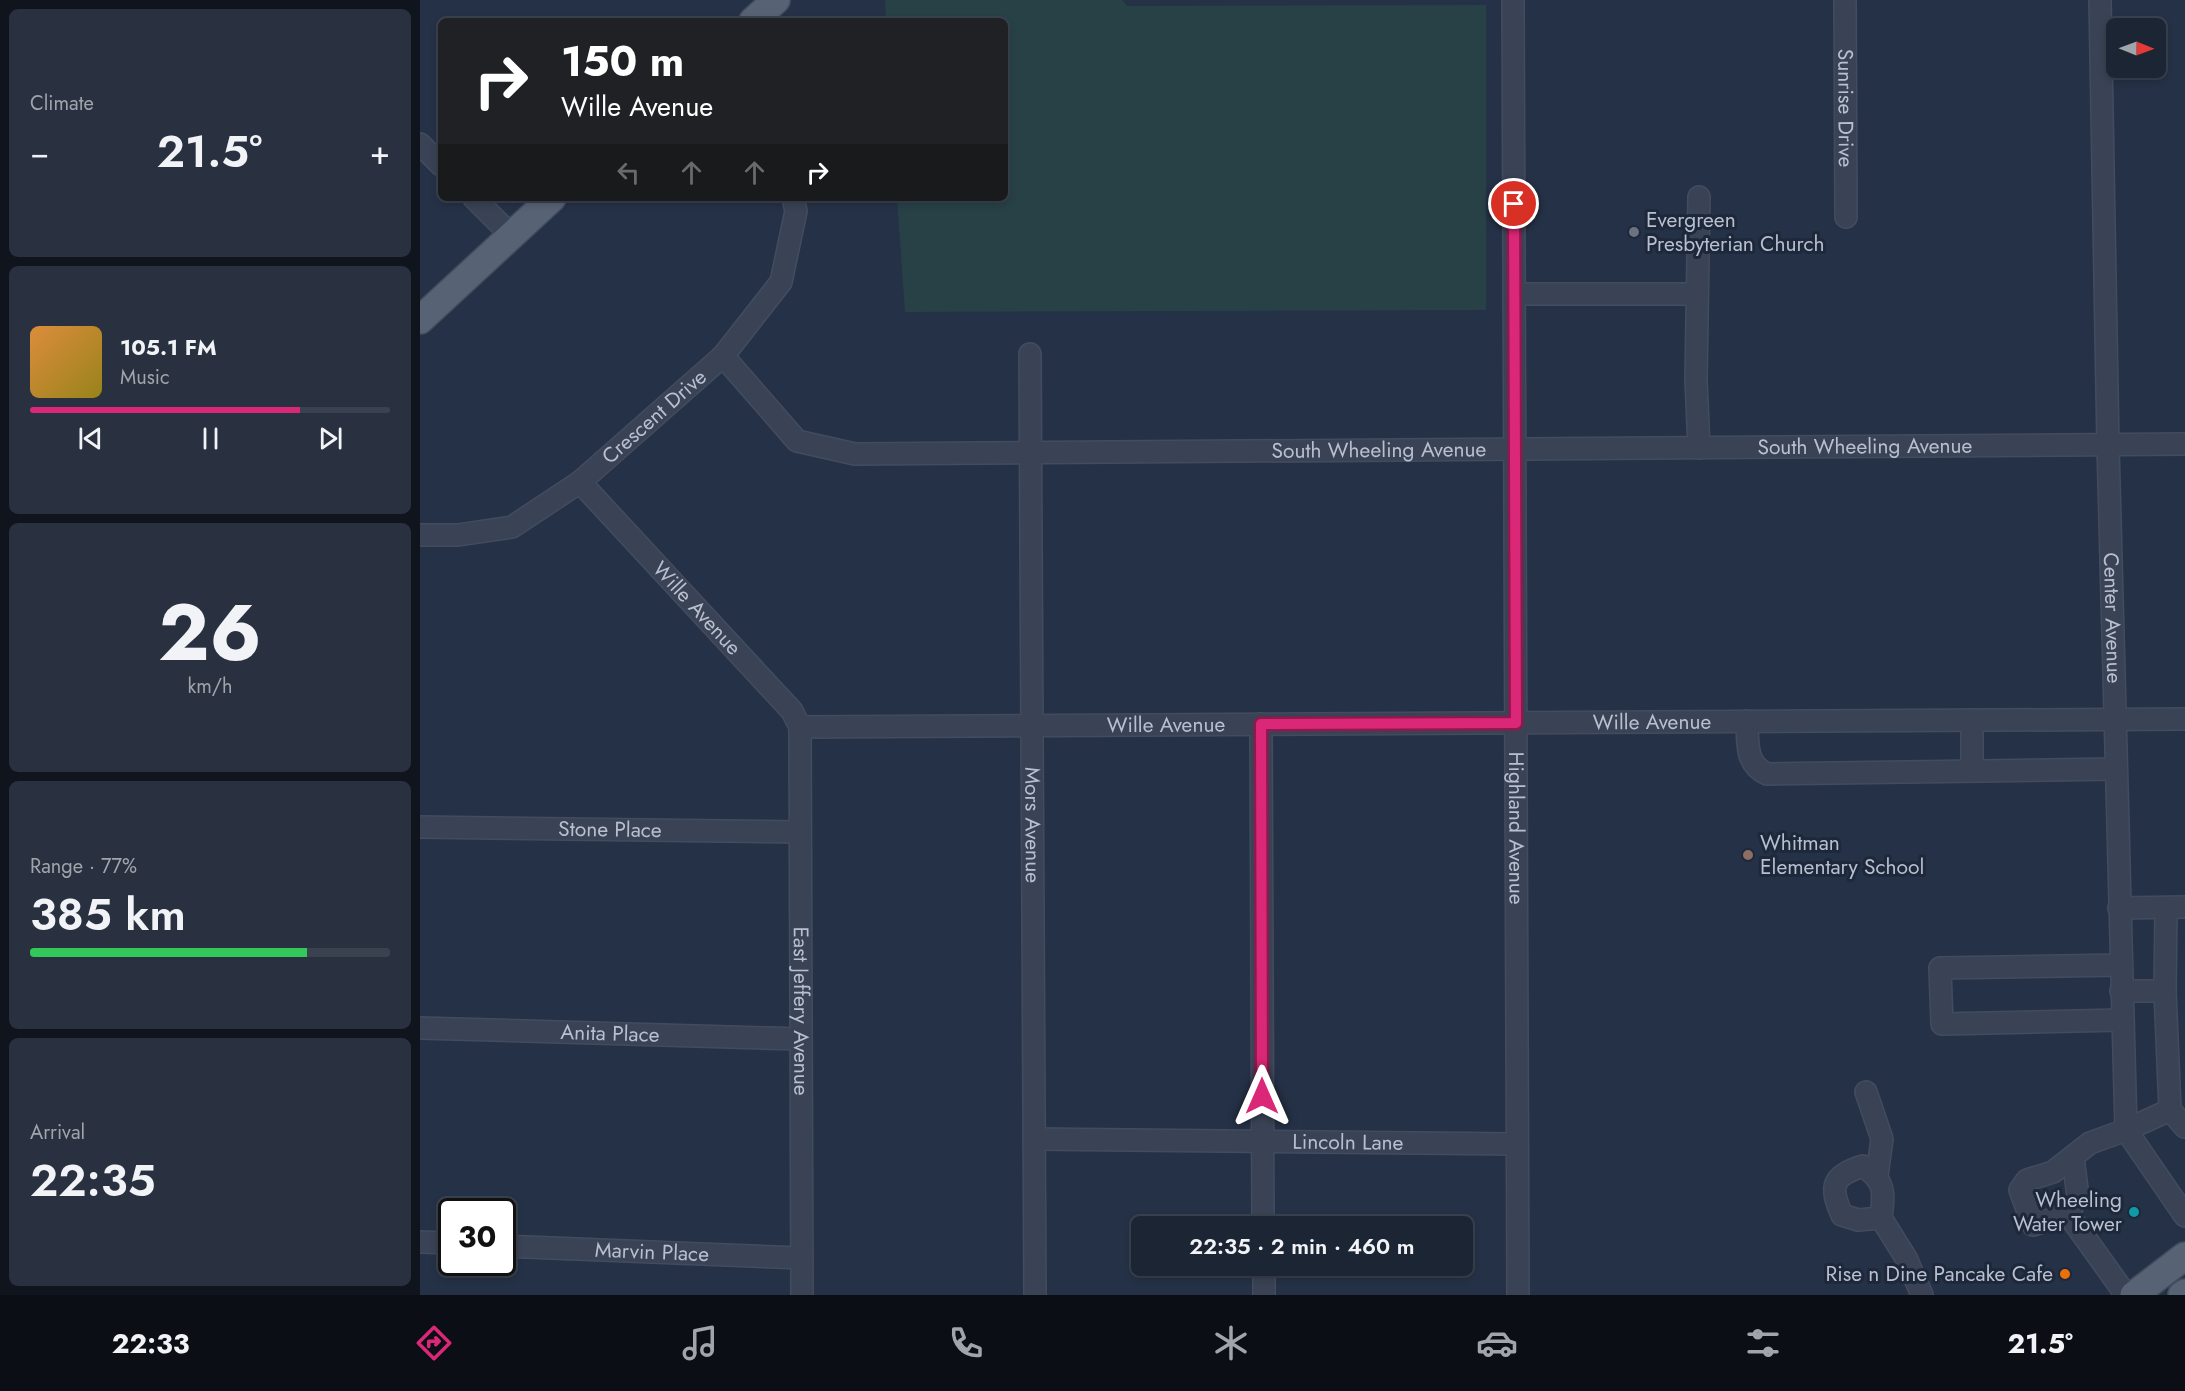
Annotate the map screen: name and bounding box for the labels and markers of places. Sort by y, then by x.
pin [1488,178,1539,229]
place label: Evergreen Presbyterian Church [1646,205,1824,259]
marker: Evergreen Presbyterian Church [1627,225,1641,239]
place label: Whitman Elementary School [1760,828,1924,882]
marker: Whitman Elementary School [1741,848,1755,862]
place label: Wheeling Water Tower [2013,1185,2123,1239]
marker: Wheeling Water Tower [2127,1205,2141,1219]
place label: Rise n Dine Pancake Cafe [1826,1259,2053,1289]
marker: Rise n Dine Pancake Cafe [2058,1267,2072,1281]

